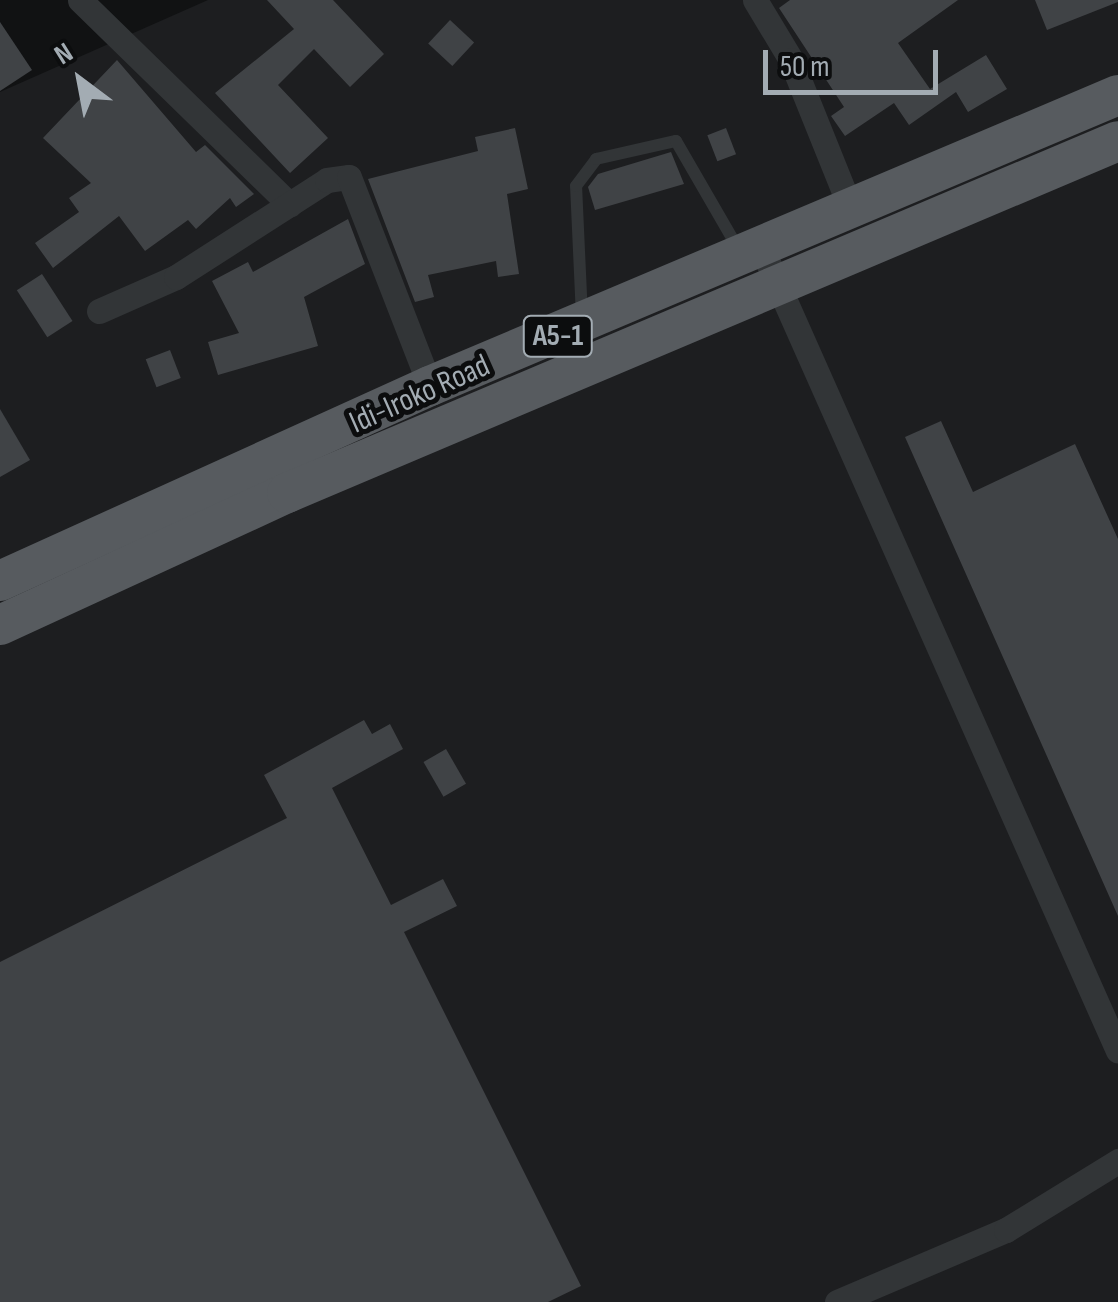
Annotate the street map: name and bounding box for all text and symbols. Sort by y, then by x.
north arrow [30,30,130,130]
scale bar [768,30,943,92]
text: N [49,36,79,72]
text: 50 m [780,49,829,85]
road number: A5-1 [520,311,596,361]
street label: Idi-Iroko Road [344,347,496,443]

